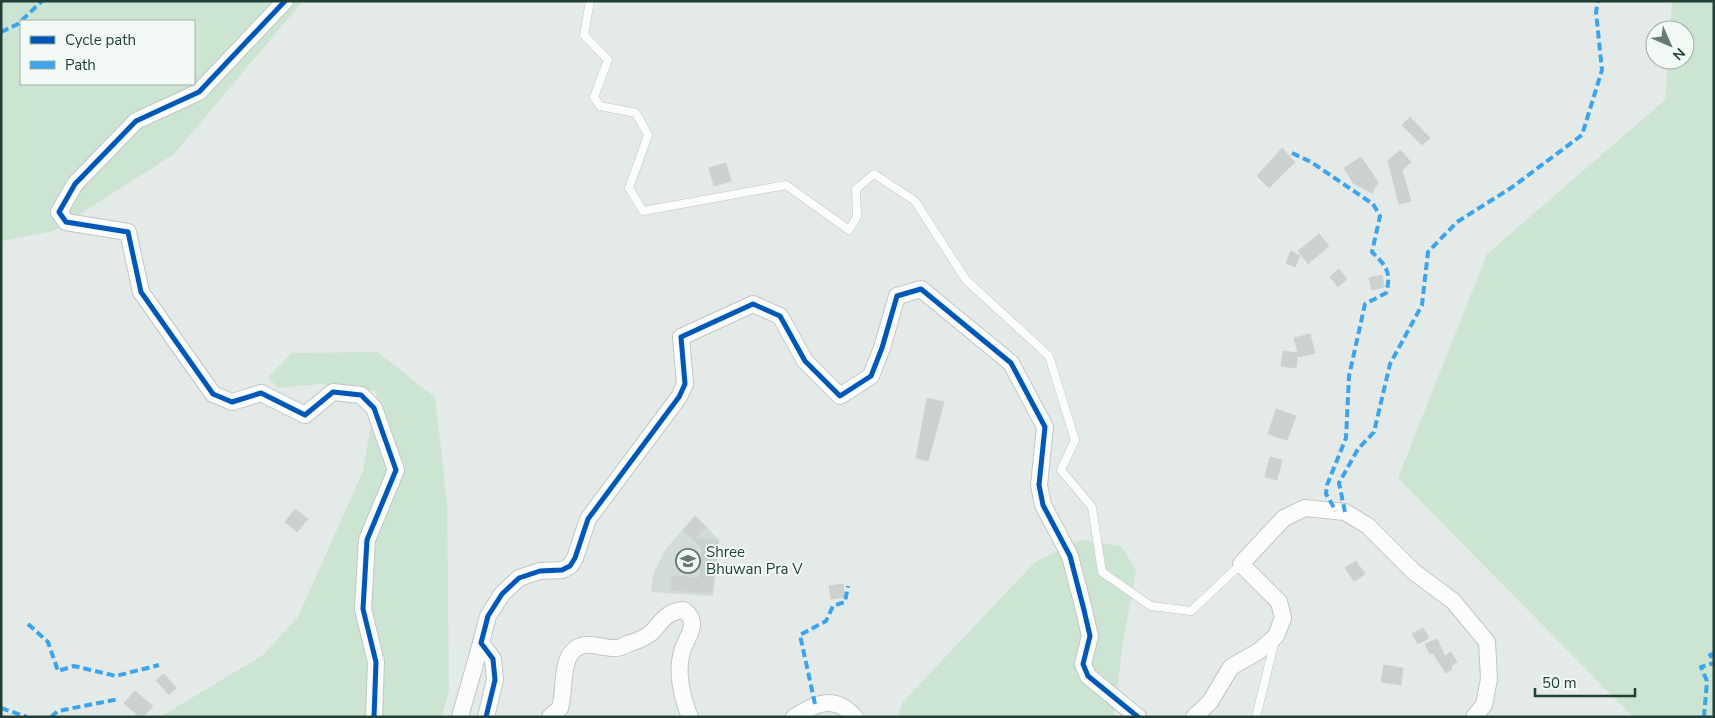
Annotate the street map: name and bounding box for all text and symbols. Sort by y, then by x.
legend [20,20,195,85]
north arrow [1645,20,1695,70]
text: Cycle path [65,30,136,50]
text: N [1668,43,1689,64]
text: Path [65,55,96,75]
place label: Shree Bhuwan Pra V [706,542,803,579]
school or university icon: Shree Bhuwan Pra V [675,548,701,574]
scale bar [1535,666,1635,698]
text: 50 m [1542,673,1577,693]

